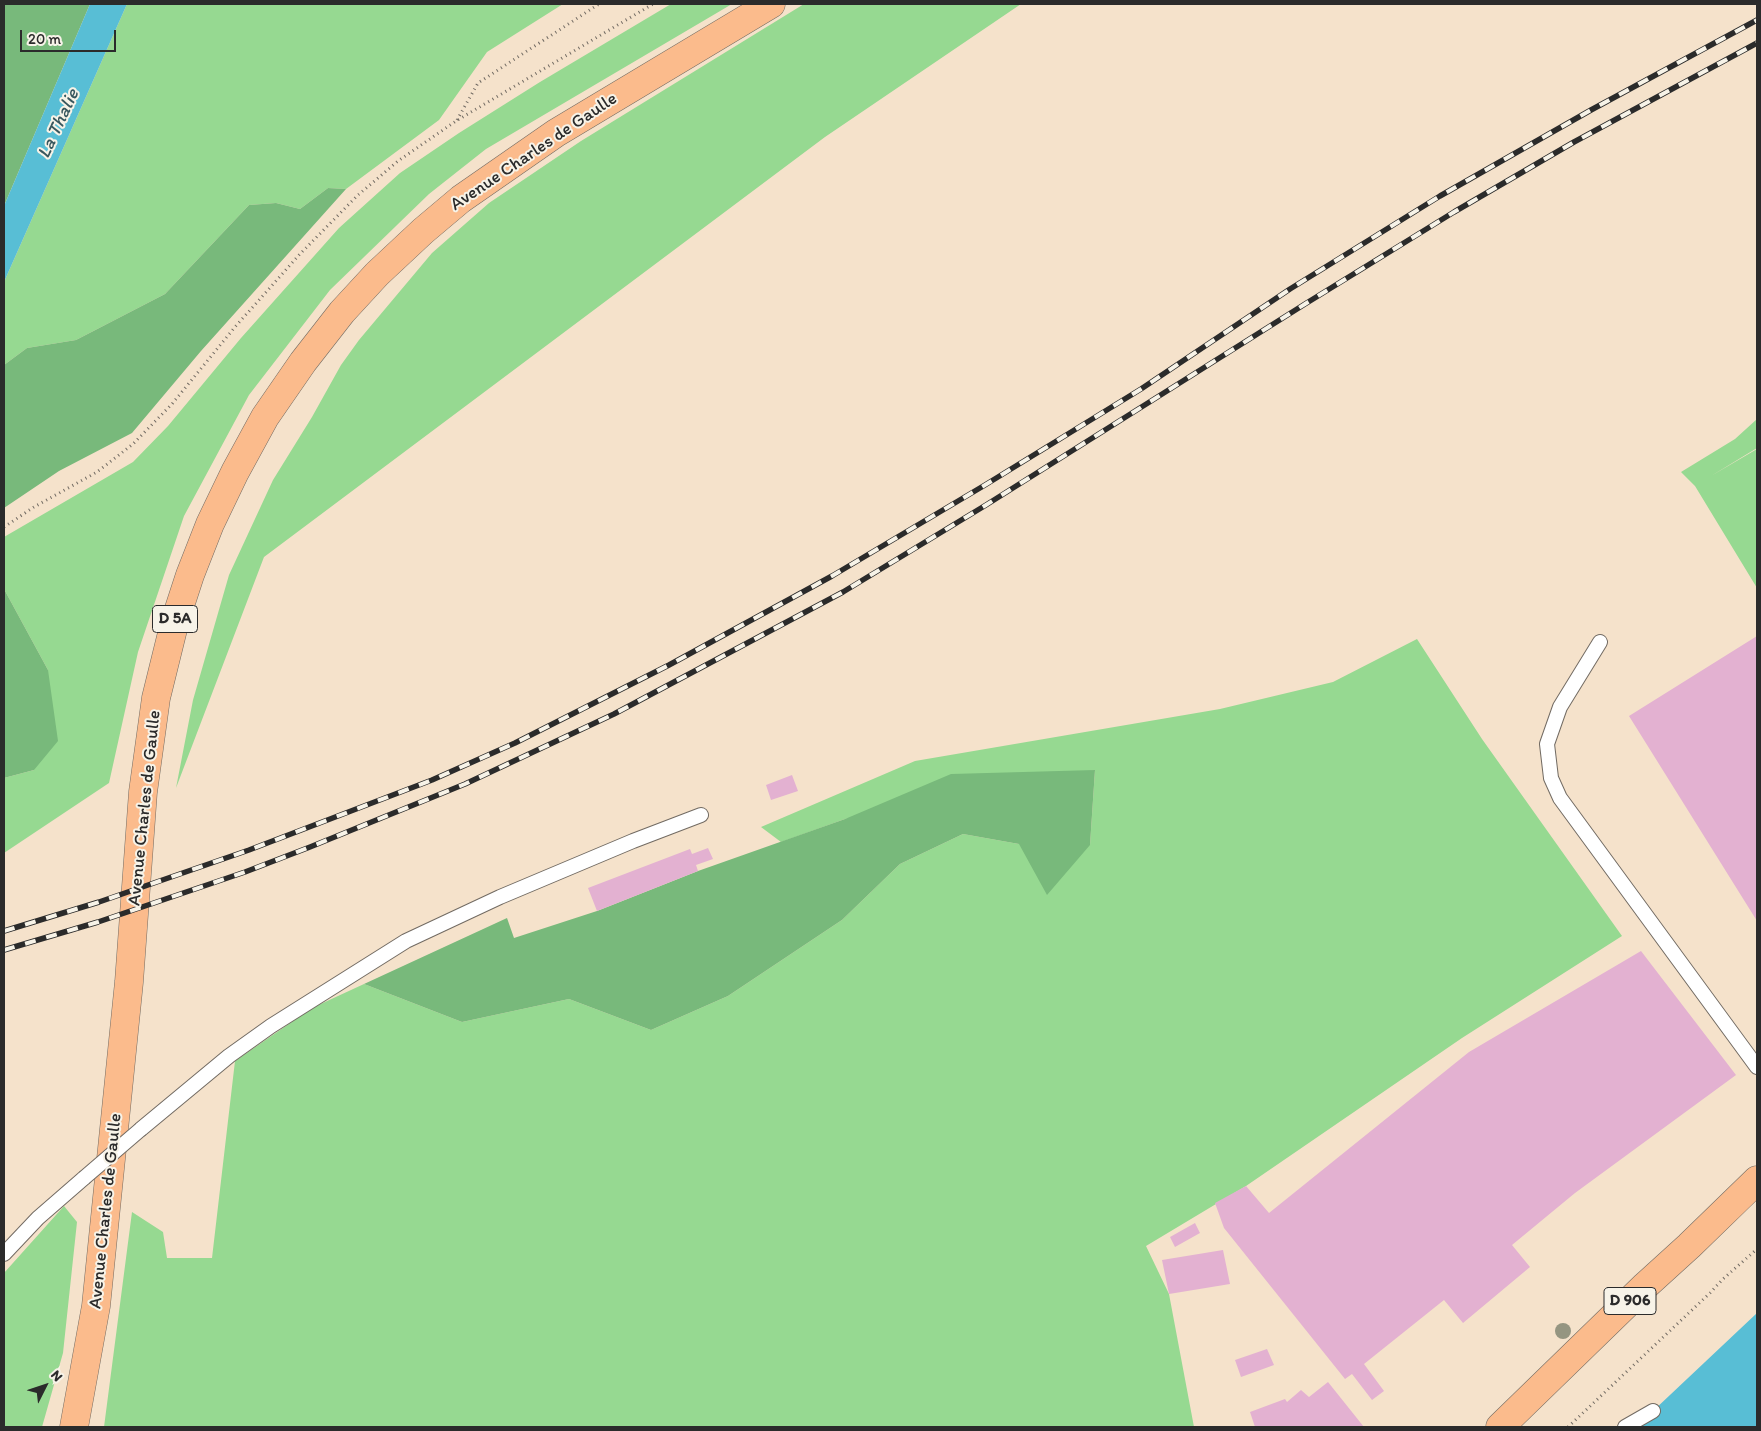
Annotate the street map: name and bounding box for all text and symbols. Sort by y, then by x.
scale bar [22,20,119,52]
text: 20 m [28,30,61,48]
water label: La Thalie [33,86,85,162]
street label: Avenue Charles de Gaulle [447,88,621,216]
road number: D 5A [152,606,198,632]
street label: Avenue Charles de Gaulle [124,709,166,907]
street label: Avenue Charles de Gaulle [85,1112,127,1310]
road number: D 906 [1604,1288,1656,1314]
north arrow [20,1361,70,1411]
text: N [47,1367,66,1385]

